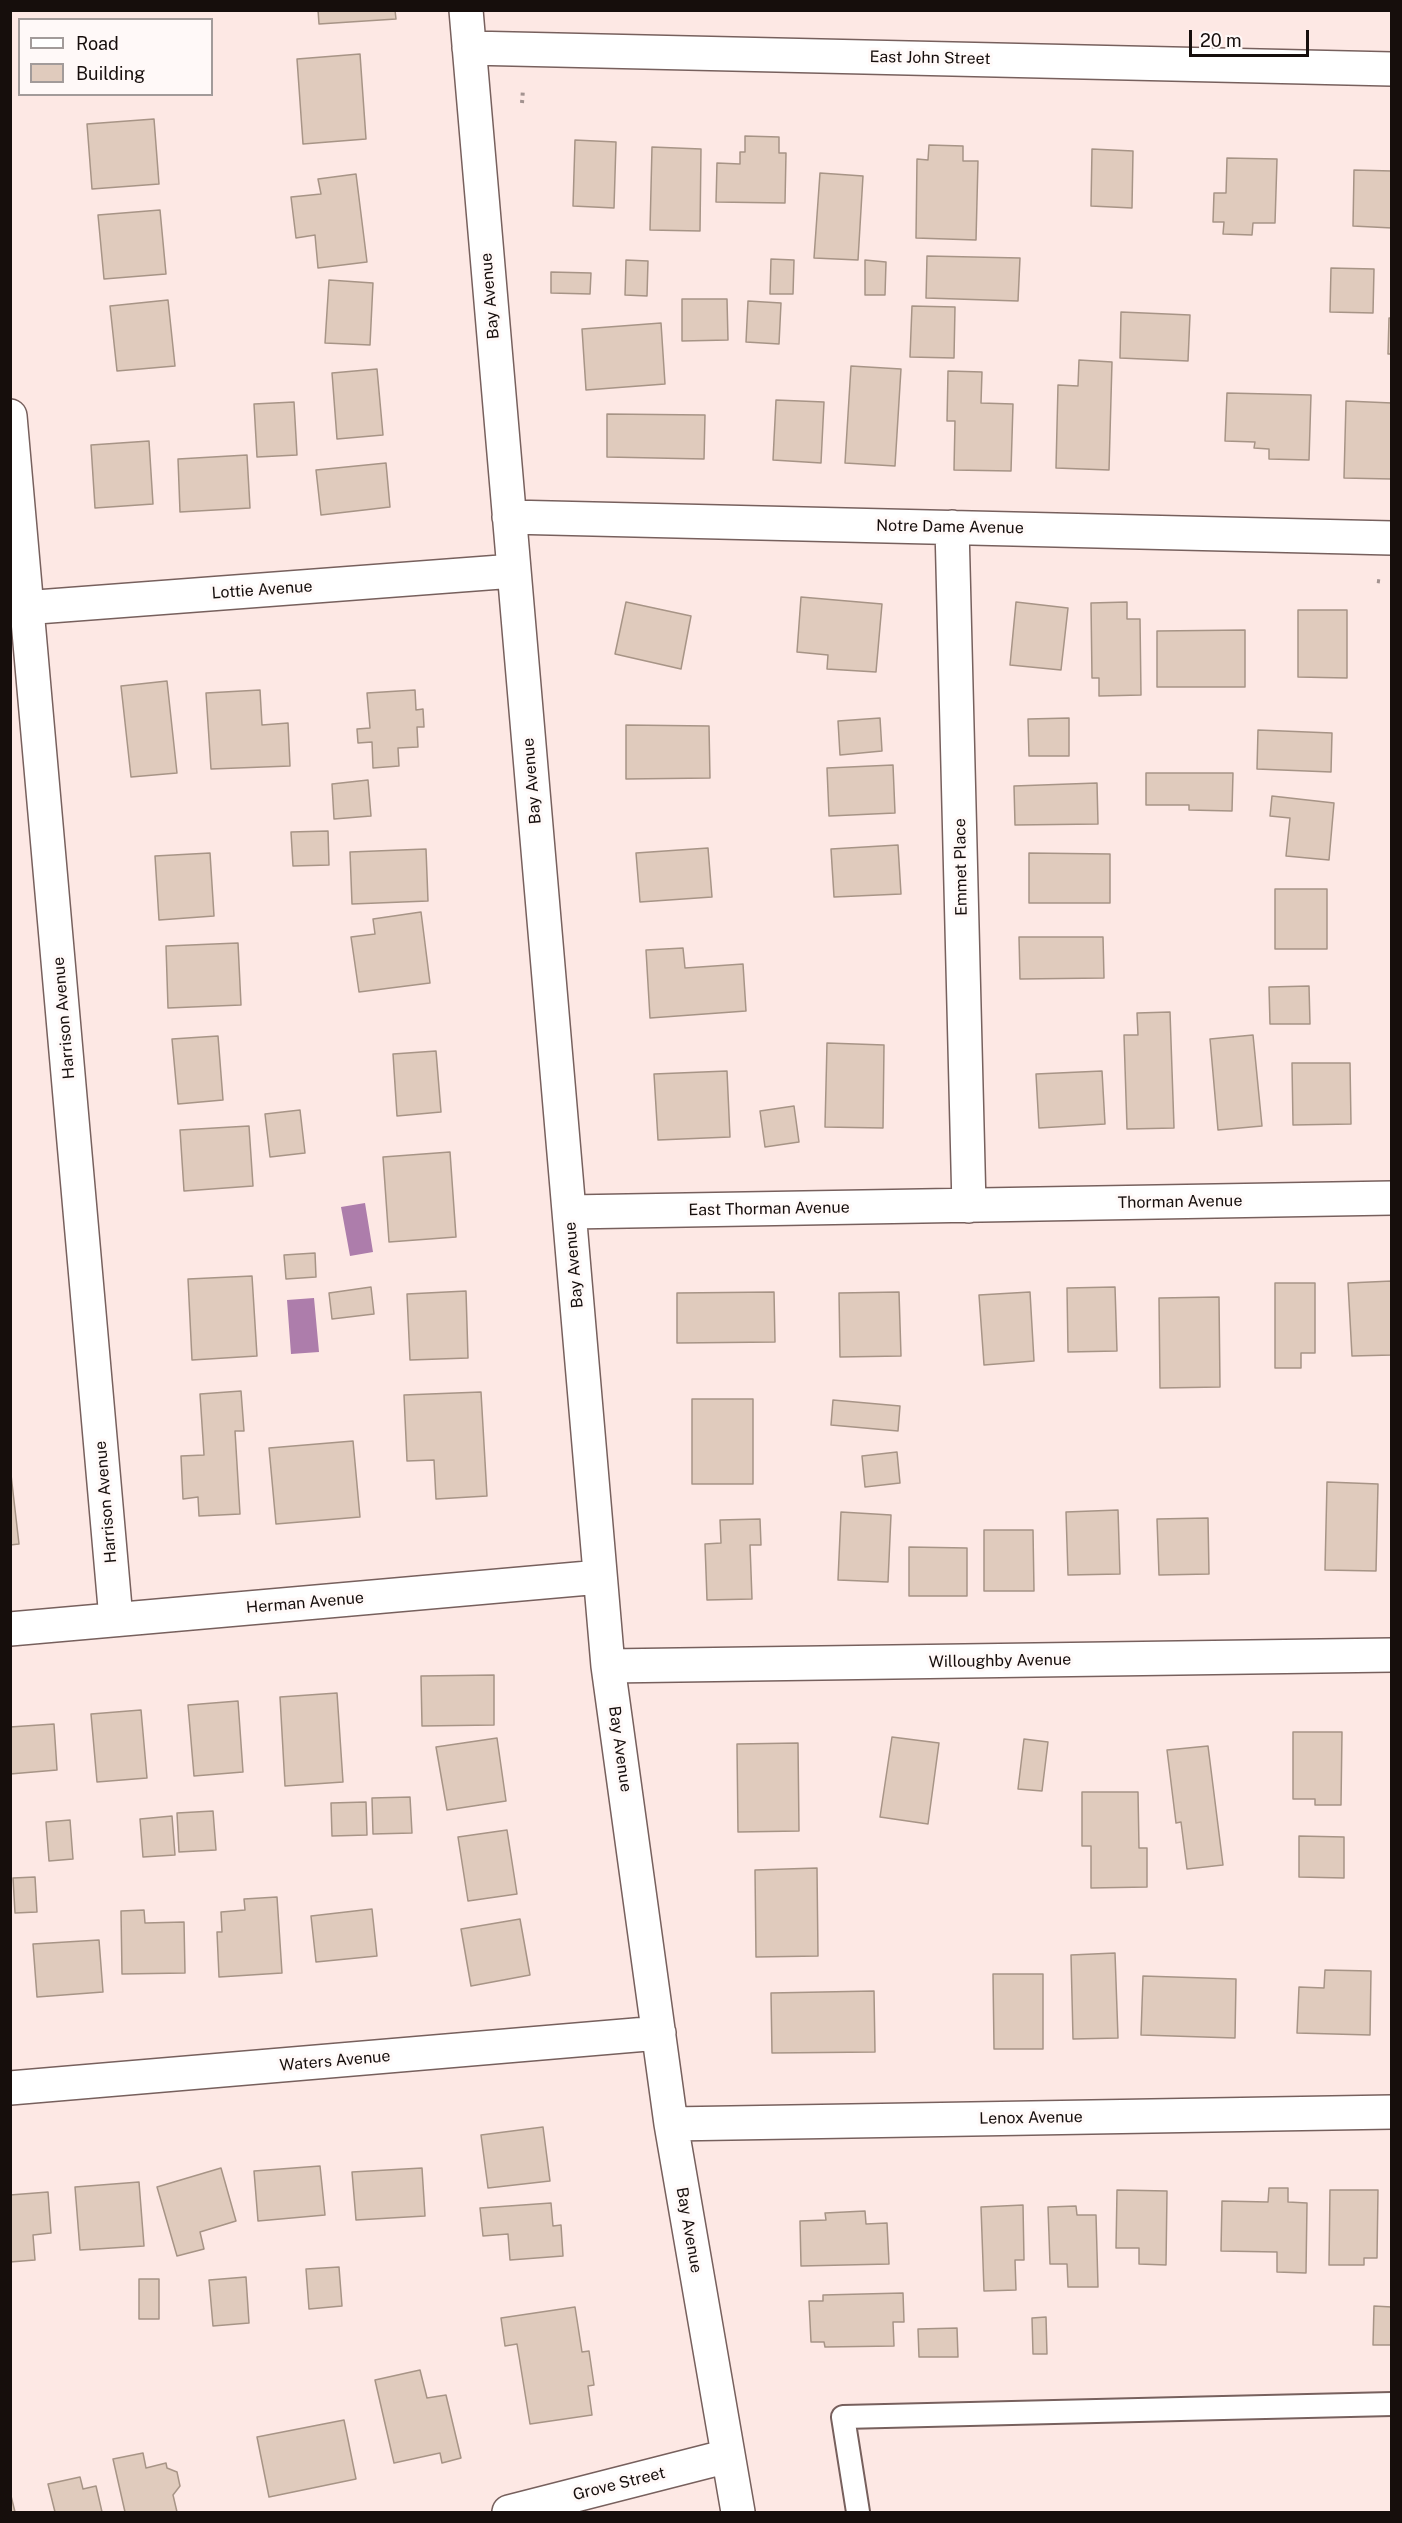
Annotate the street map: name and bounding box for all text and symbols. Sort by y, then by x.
legend [18,18,213,96]
scale bar [1192,18,1312,56]
text: 20 m [1200,30,1242,51]
text: Road [76,33,119,54]
street label: East John Street [869,47,991,69]
text: Building [76,63,145,84]
street label: Bay Avenue [477,252,503,340]
street label: Notre Dame Avenue [876,516,1024,538]
street label: Lottie Avenue [211,577,313,603]
street label: Bay Avenue [519,737,545,825]
street label: Emmet Place [951,818,971,916]
street label: Harrison Avenue [49,956,79,1080]
street label: Thorman Avenue [1117,1191,1243,1213]
street label: East Thorman Avenue [688,1198,850,1220]
street label: Bay Avenue [561,1221,587,1309]
street label: Harrison Avenue [91,1440,121,1564]
street label: Herman Avenue [245,1588,365,1618]
street label: Willoughby Avenue [929,1650,1071,1672]
street label: Bay Avenue [604,1705,636,1793]
street label: Waters Avenue [279,2047,391,2075]
street label: Lenox Avenue [979,2107,1083,2129]
street label: Bay Avenue [672,2186,706,2274]
street label: Grove Street [571,2463,667,2505]

